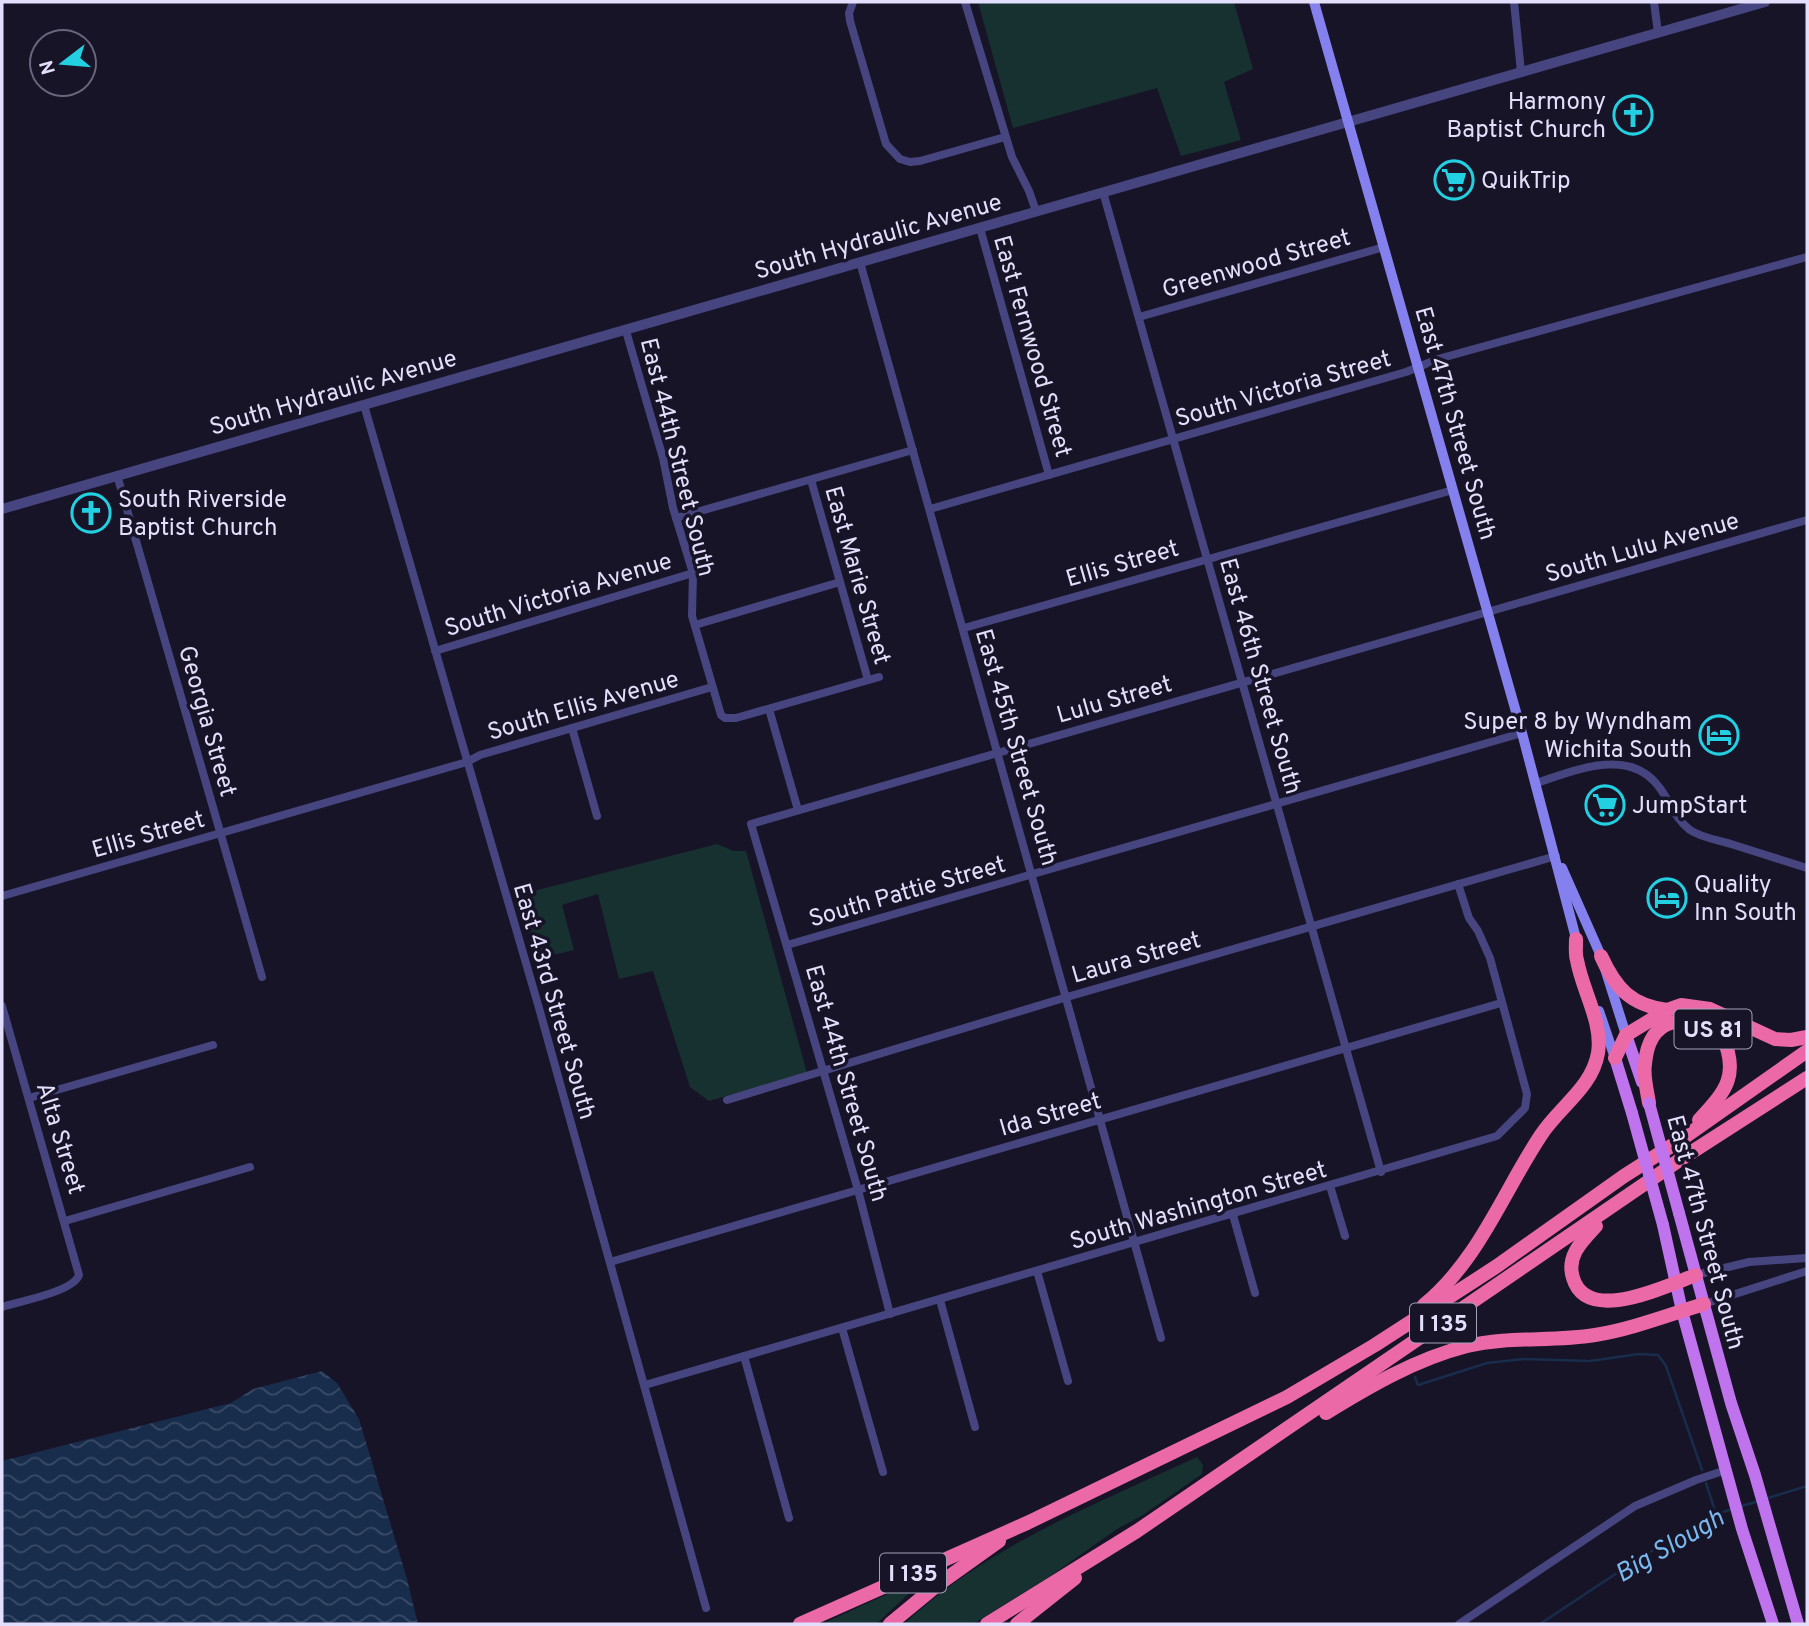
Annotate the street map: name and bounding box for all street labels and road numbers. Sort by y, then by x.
street label: South Hydraulic Avenue [751,188,1006,288]
street label: Greenwood Street [1159,224,1354,306]
street label: East Fernwood Street [985,232,1077,461]
street label: East 47th Street South [1406,303,1502,544]
street label: East 44th Street South [632,335,720,580]
street label: South Hydraulic Avenue [206,344,461,444]
street label: South Victoria Street [1172,345,1395,435]
street label: East Marie Street [816,483,896,668]
street label: South Lulu Avenue [1542,507,1743,591]
street label: Ellis Street [1063,535,1182,595]
street label: South Victoria Avenue [441,547,676,645]
street label: East 46th Street South [1211,555,1307,798]
street label: East 45th Street South [967,626,1063,869]
street label: Georgia Street [170,643,242,801]
street label: South Ellis Avenue [484,665,683,749]
street label: Lulu Street [1053,670,1176,732]
street label: Ellis Street [89,806,208,866]
street label: South Pattie Street [806,850,1010,935]
street label: East 43rd Street South [505,880,601,1123]
street label: Laura Street [1069,926,1205,992]
street label: East 44th Street South [797,962,893,1205]
road number: US 81 [1674,1010,1752,1048]
street label: Alta Street [28,1079,90,1198]
street label: Ida Street [996,1087,1105,1145]
street label: East 47th Street South [1658,1112,1750,1353]
street label: South Washington Street [1067,1156,1330,1258]
road number: I 135 [1410,1304,1476,1342]
road number: I 135 [880,1554,946,1592]

